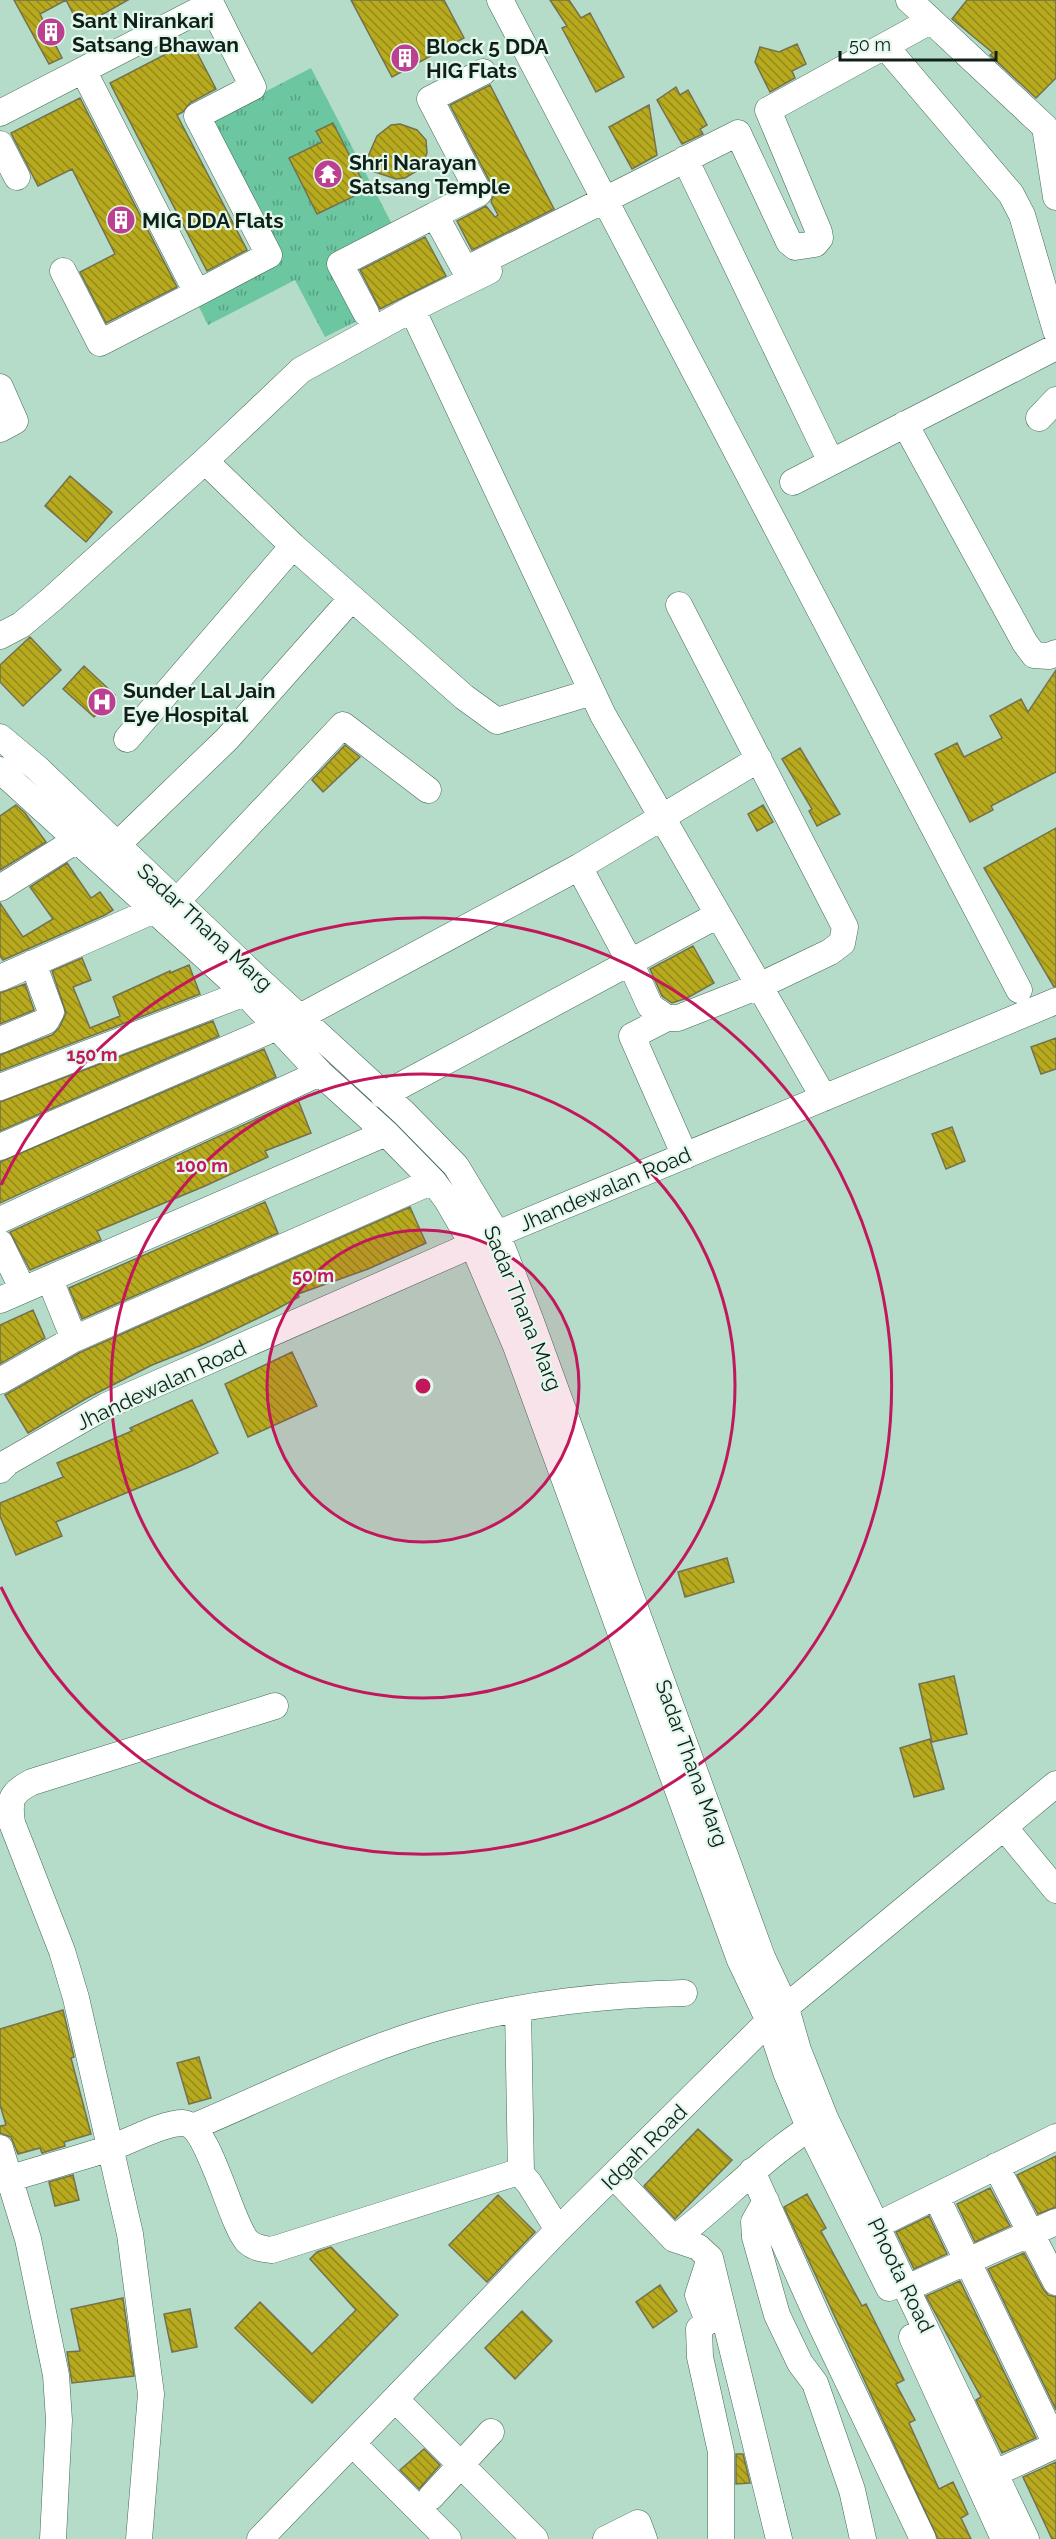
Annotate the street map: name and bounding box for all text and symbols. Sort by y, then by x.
place label: Sant Nirankari Satsang Bhawan [72,8,239,57]
building icon: Sant Nirankari Satsang Bhawan [35,16,67,48]
scale bar [840,24,996,62]
place label: Block 5 DDA HIG Flats [426,34,549,83]
text: 50 m [849,34,891,55]
building icon: Block 5 DDA HIG Flats [389,42,421,74]
place label: Shri Narayan Satsang Temple [349,150,511,199]
temple icon: Shri Narayan Satsang Temple [312,158,344,190]
building icon: MIG DDA Flats [105,204,137,236]
place label: MIG DDA Flats [142,208,284,233]
place label: Sunder Lal Jain Eye Hospital [123,678,275,727]
hospital icon: Sunder Lal Jain Eye Hospital [86,686,118,718]
street label: Sadar Thana Marg [132,858,278,996]
text: 150 m [67,1044,118,1065]
street label: Jhandewalan Road [515,1141,695,1237]
text: 100 m [176,1155,228,1176]
street label: Sadar Thana Marg [479,1222,567,1394]
text: 50 m [292,1265,334,1286]
street label: Jhandewalan Road [72,1335,250,1435]
centre of rings [413,1376,433,1396]
street label: Sadar Thana Marg [650,1676,734,1850]
street label: Idgah Road [596,2099,692,2195]
street label: Phoota Road [863,2214,939,2336]

